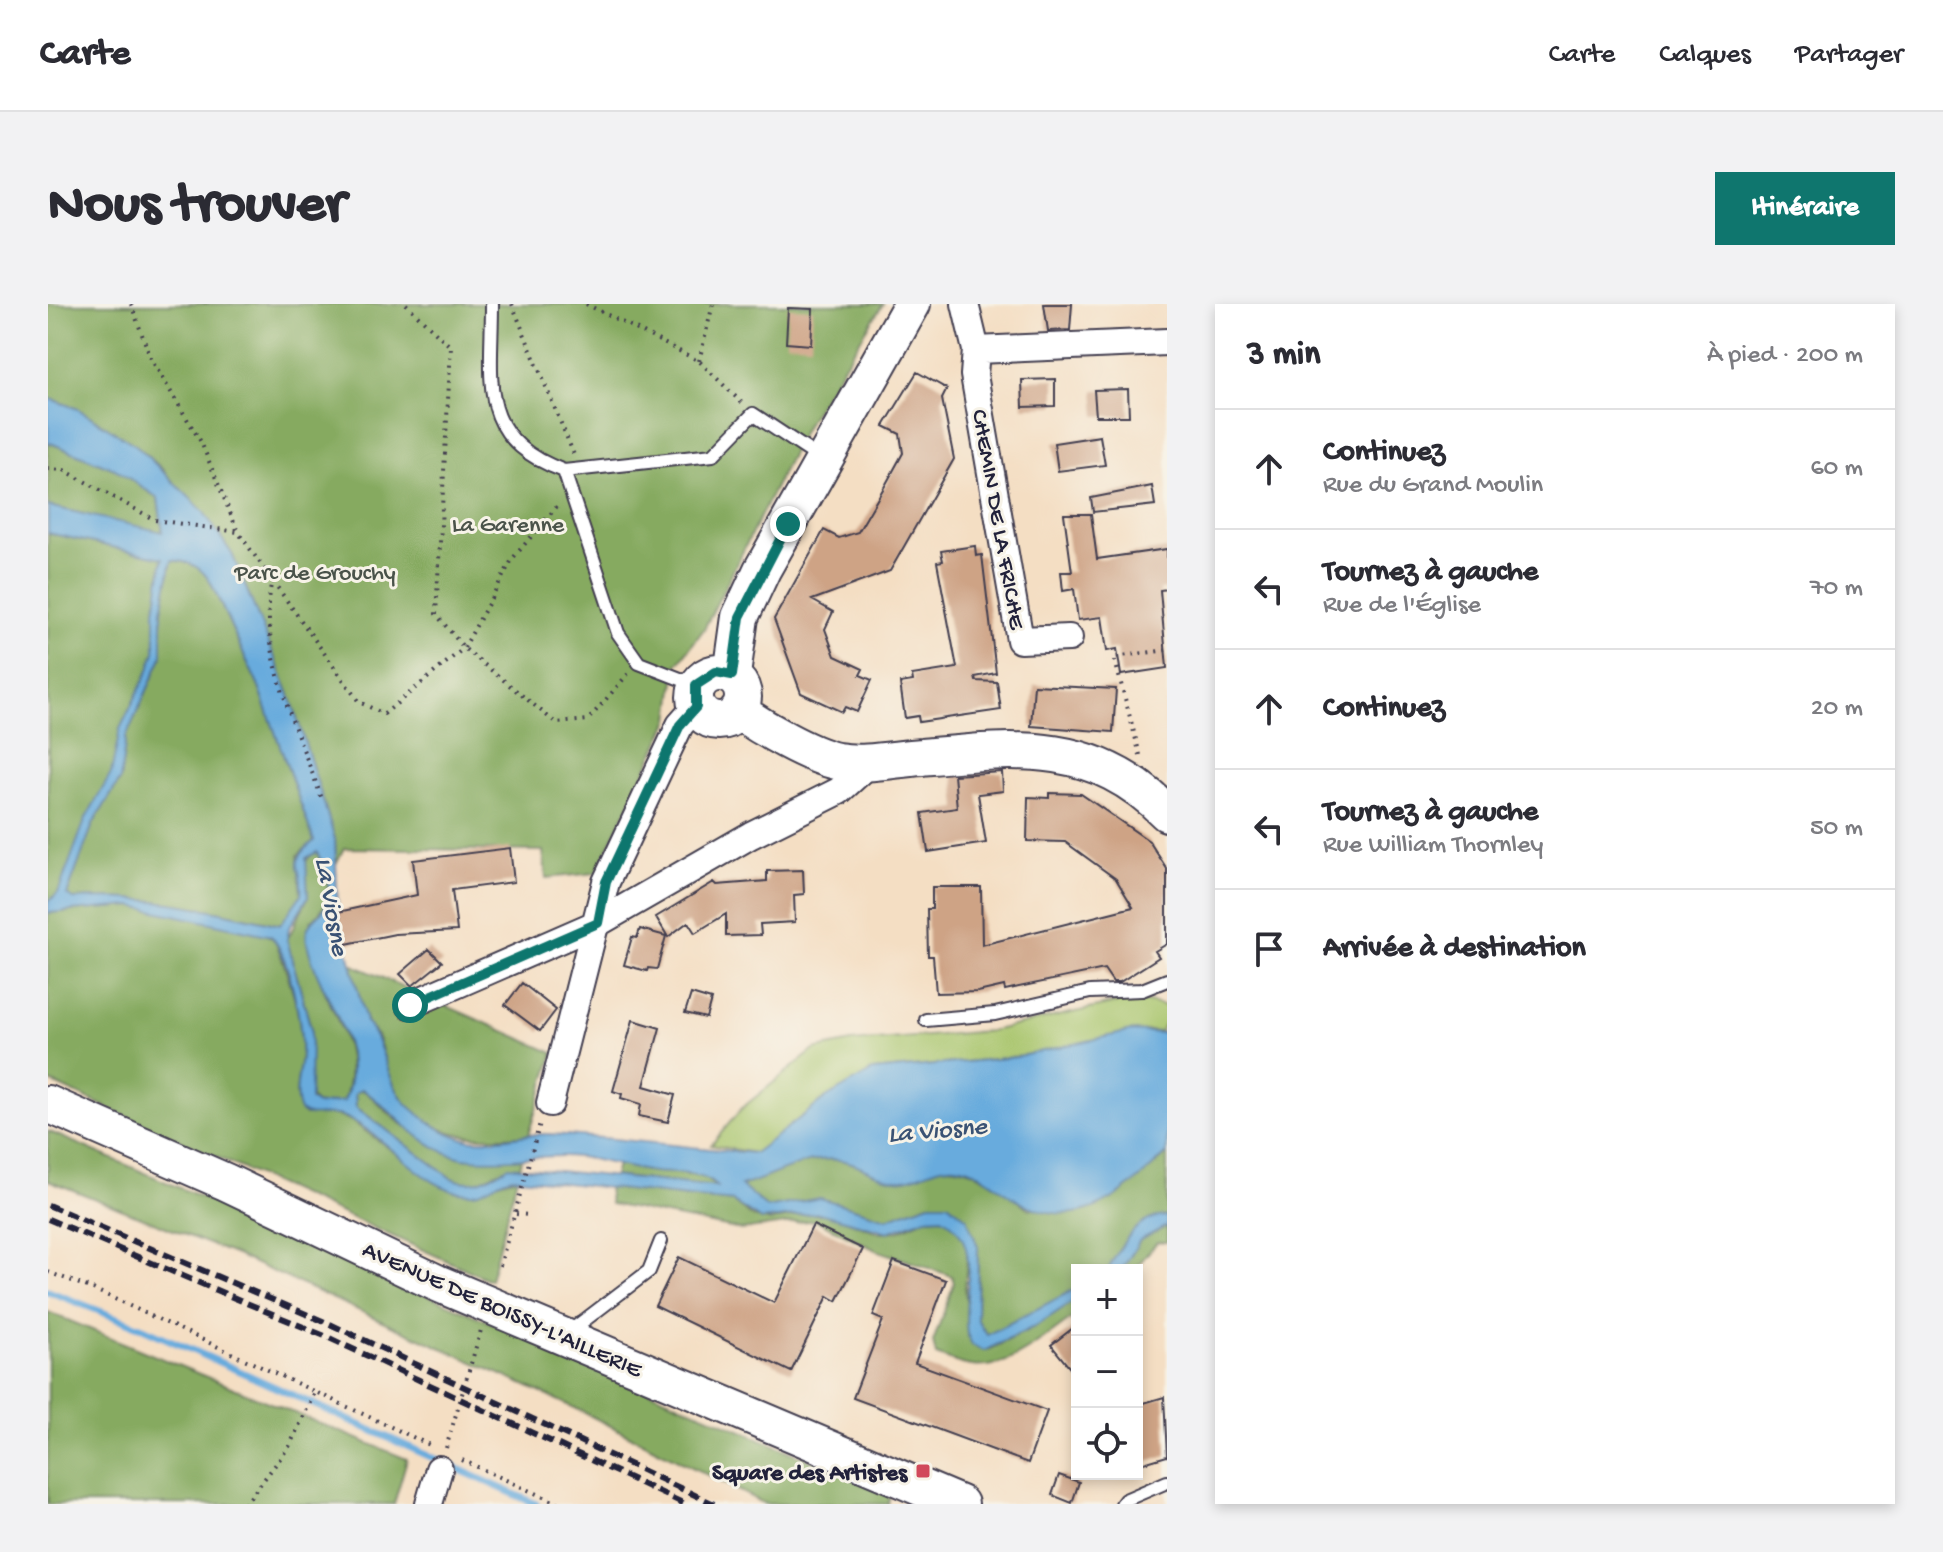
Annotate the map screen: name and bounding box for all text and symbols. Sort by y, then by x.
text: Carte [40,33,130,77]
text: Carte [1549,39,1615,72]
text: Calques [1659,39,1751,72]
text: Partager [1795,39,1903,72]
button: Itinéraire [1715,172,1895,245]
text: Nous trouver [48,175,345,241]
text: 3 min [1247,336,1320,376]
text: À pied · 200 m [1707,341,1863,372]
street label: CHEMIN DE LA FRICHE [963,407,1030,633]
text: Continuez [1323,436,1445,471]
icon: ahead [1247,447,1291,491]
text: 60 m [1810,454,1863,485]
text: Rue du Grand Moulin [1323,471,1543,502]
route end [770,506,806,542]
park label: La Garenne [452,512,565,541]
text: Tournez à gauche [1323,556,1538,591]
park label: Parc de Grouchy [233,560,396,589]
icon: left [1247,567,1291,611]
text: 70 m [1810,574,1863,605]
text: Rue de l'Église [1323,591,1481,622]
icon: ahead [1247,687,1291,731]
text: Continuez [1323,692,1445,727]
text: 20 m [1811,694,1863,725]
text: Tournez à gauche [1323,796,1538,831]
icon: left [1247,807,1291,851]
text: 50 m [1810,814,1863,845]
text: Rue William Thornley [1323,831,1543,862]
water label: La Viosne [306,855,354,960]
icon: arrive [1247,927,1291,971]
text: Arrivée à destination [1323,932,1586,967]
route start [392,987,428,1023]
water label: La Viosne [887,1113,990,1152]
street label: AVENUE DE BOISSY-L'AILLERIE [357,1236,647,1386]
map controls [1071,1264,1143,1480]
button: + [1071,1264,1143,1336]
button: − [1071,1336,1143,1408]
button: locate [1071,1408,1143,1480]
place label: Square des Artistes [712,1460,908,1489]
marker: Square des Artistes [914,1462,932,1480]

